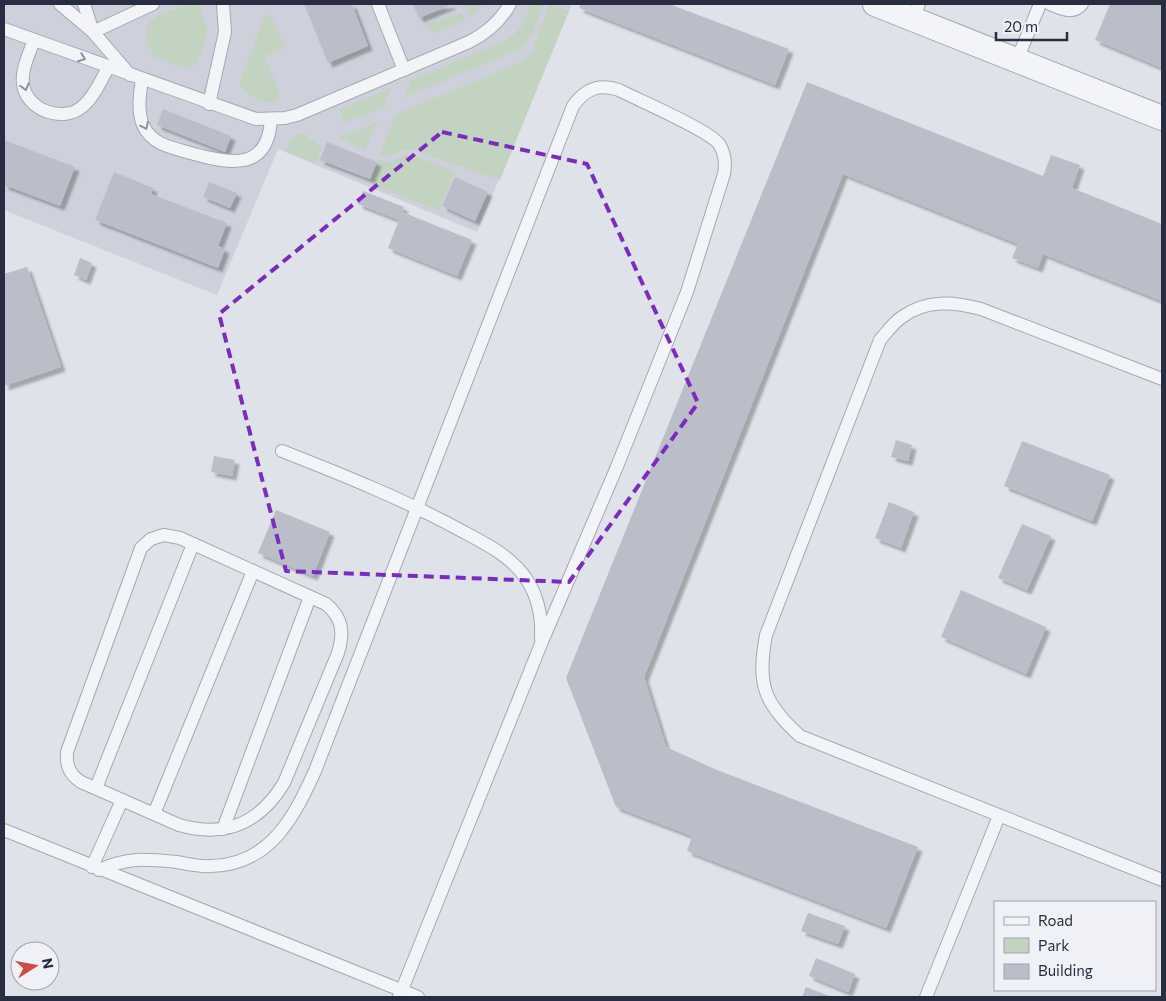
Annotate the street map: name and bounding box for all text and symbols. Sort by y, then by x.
scale bar [996,10,1067,42]
text: 20 m [1004,17,1038,35]
one-way arrow [78,52,86,62]
one-way arrow [19,82,30,91]
one-way arrow [139,121,149,130]
legend [994,901,1156,991]
text: Road [1038,911,1073,929]
text: Park [1038,936,1069,954]
north arrow [10,941,60,991]
text: N [39,957,58,970]
text: Building [1038,961,1093,979]

